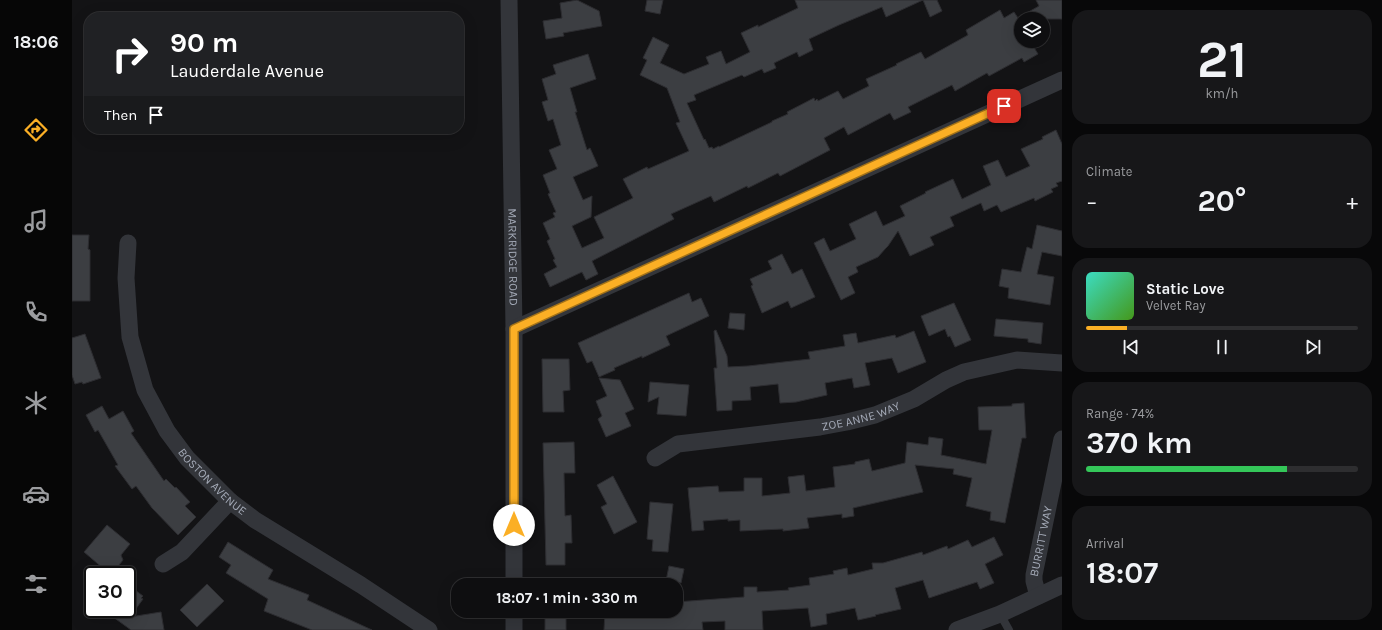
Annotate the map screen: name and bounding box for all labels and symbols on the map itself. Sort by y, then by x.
pin [987,89,1021,123]
street label: MARKRIDGE ROAD [505,208,521,306]
street label: ZOE ANNE WAY [820,398,902,434]
street label: BOSTON AVENUE [175,445,249,518]
position arrow [493,504,535,546]
street label: BURRITT WAY [1027,504,1055,578]
speed limit sign: 30 [84,566,136,618]

